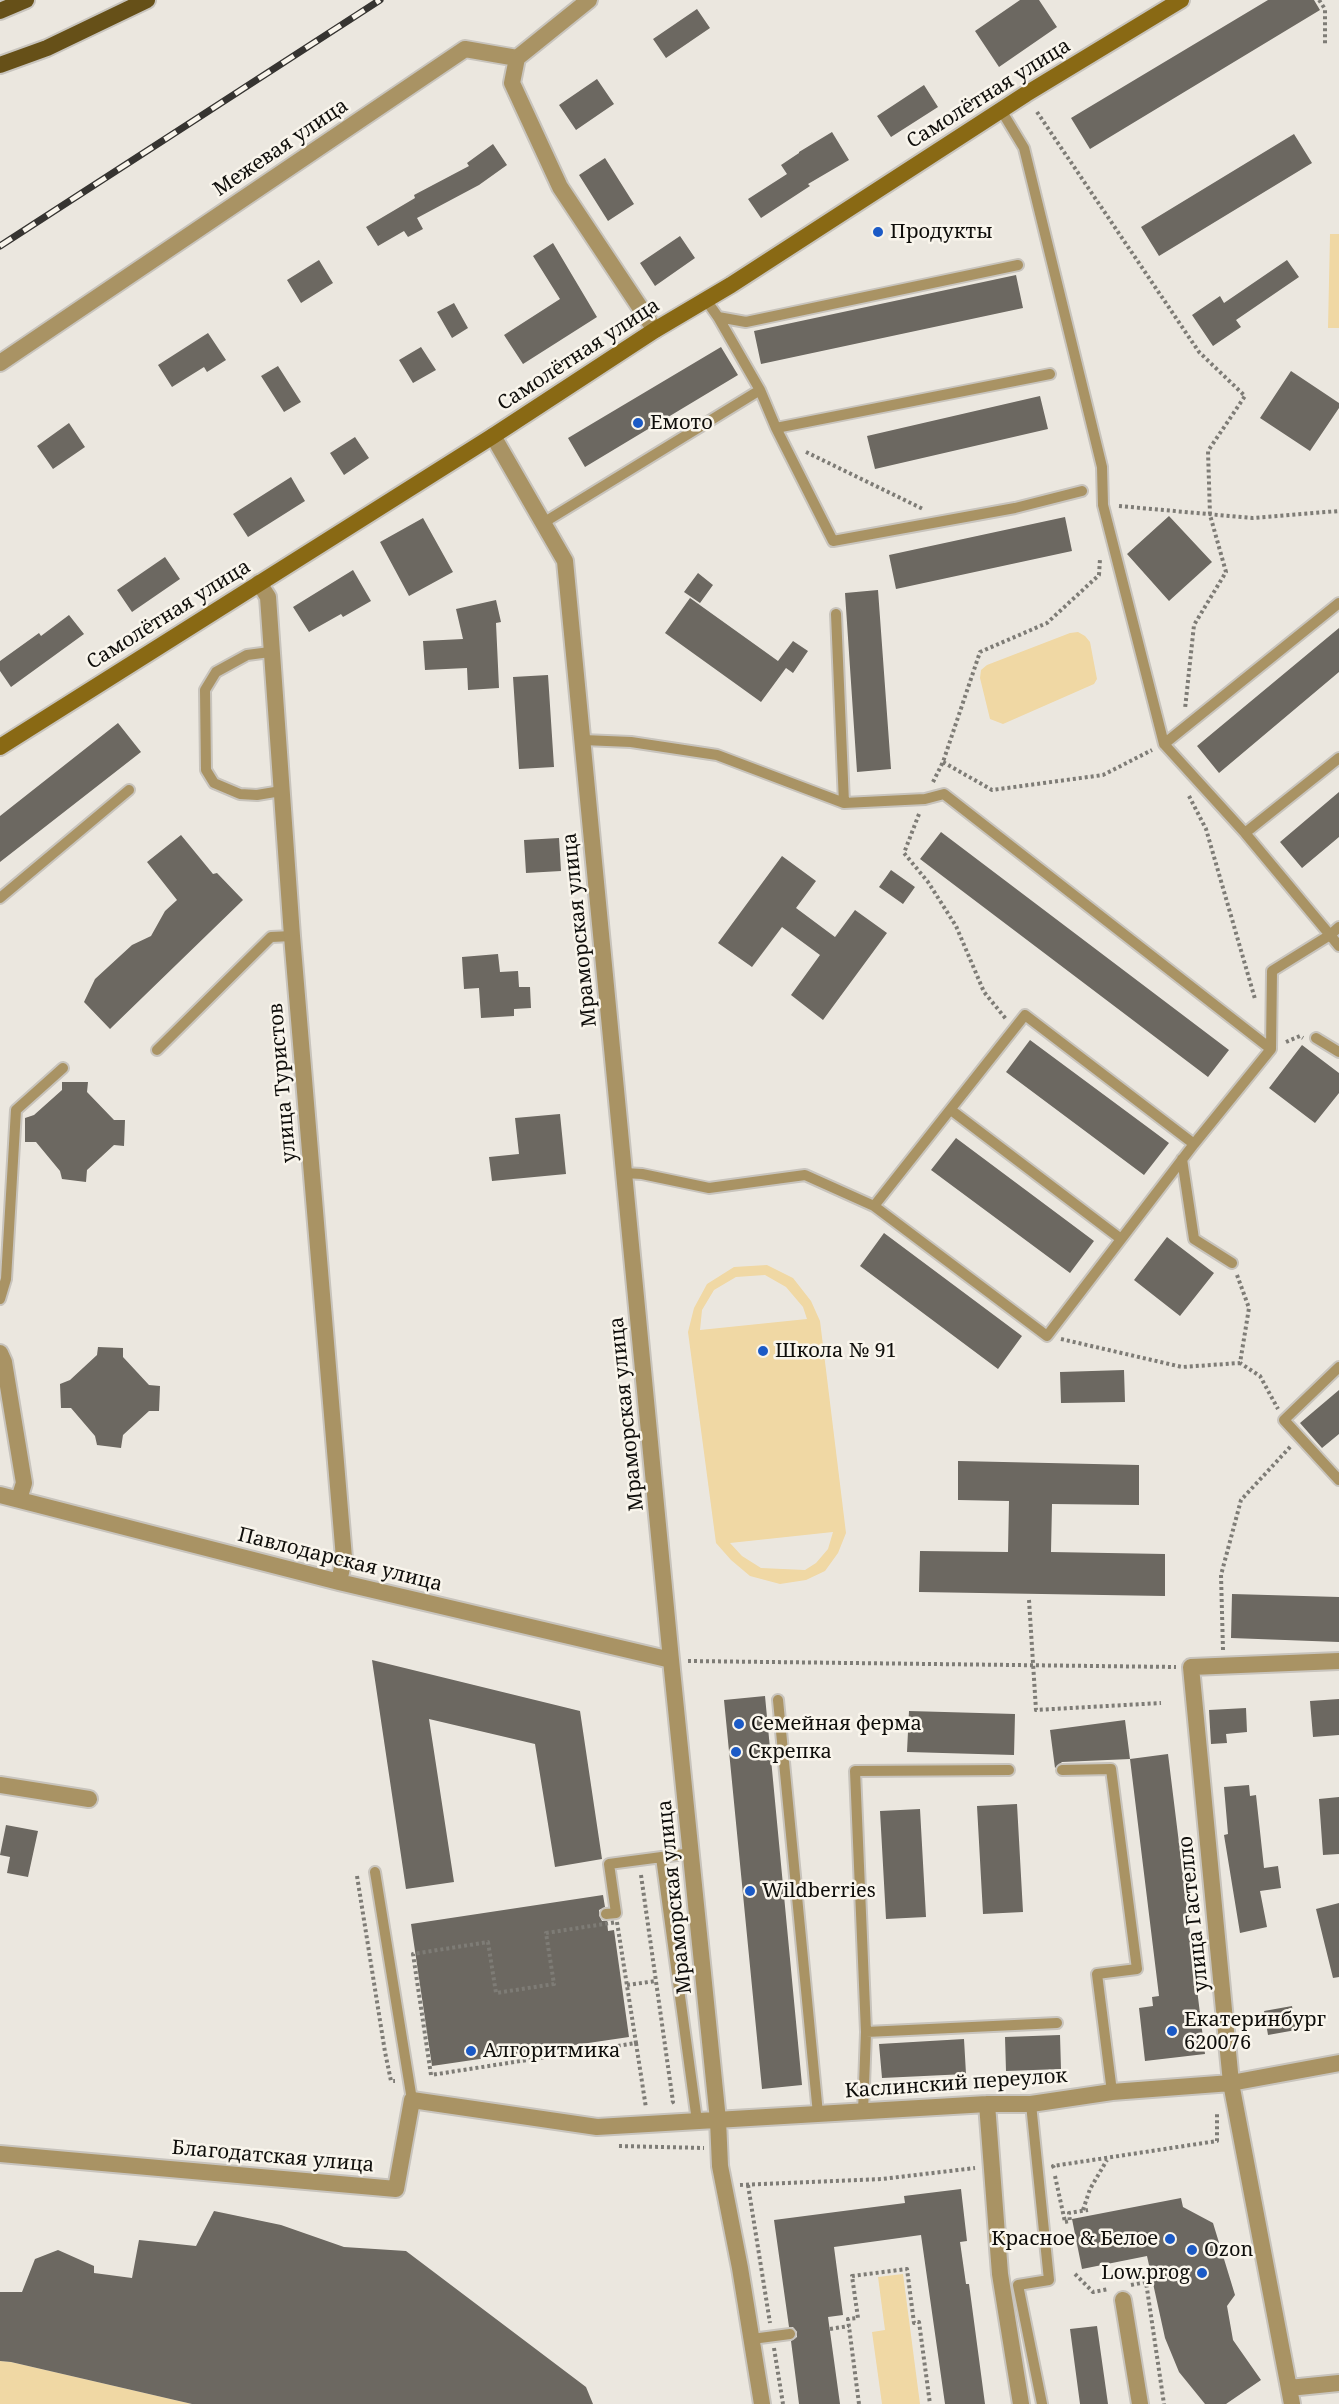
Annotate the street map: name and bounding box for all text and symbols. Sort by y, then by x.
street label: Самолётная улица [903,34,1075,154]
street label: Межевая улица [209,94,353,202]
place label: Продукты [890,220,993,244]
marker: Продукты [871,225,885,239]
street label: Самолётная улица [493,294,665,416]
place label: Емото [650,411,713,435]
marker: Емото [631,416,645,430]
street label: Самолётная улица [83,555,255,675]
street label: Мраморская улица [558,832,602,1028]
street label: улица Туристов [264,1002,302,1164]
street label: Мраморская улица [605,1316,649,1512]
place label: Школа № 91 [775,1339,897,1363]
marker: Школа № 91 [756,1344,770,1358]
street label: Павлодарская улица [235,1523,445,1597]
place label: Семейная ферма [751,1712,922,1736]
marker: Семейная ферма [732,1717,746,1731]
place label: Скрепка [748,1740,832,1764]
marker: Скрепка [729,1745,743,1759]
street label: Мраморская улица [653,1799,697,1995]
street label: улица Гастелло [1174,1835,1214,1993]
place label: Wildberries [762,1879,876,1903]
marker: Wildberries [743,1884,757,1898]
place label: Екатеринбург 620076 [1184,2008,1326,2055]
marker: Екатеринбург 620076 [1165,2024,1179,2038]
place label: Алгоритмика [483,2039,620,2063]
marker: Алгоритмика [464,2044,478,2058]
street label: Каслинский переулок [844,2064,1068,2104]
street label: Благодатская улица [171,2136,375,2178]
place label: Красное & Белое [991,2227,1158,2251]
marker: Красное & Белое [1163,2232,1177,2246]
place label: Ozon [1204,2238,1253,2262]
marker: Ozon [1185,2243,1199,2257]
place label: Low.prog [1101,2261,1190,2285]
marker: Low.prog [1195,2266,1209,2280]

